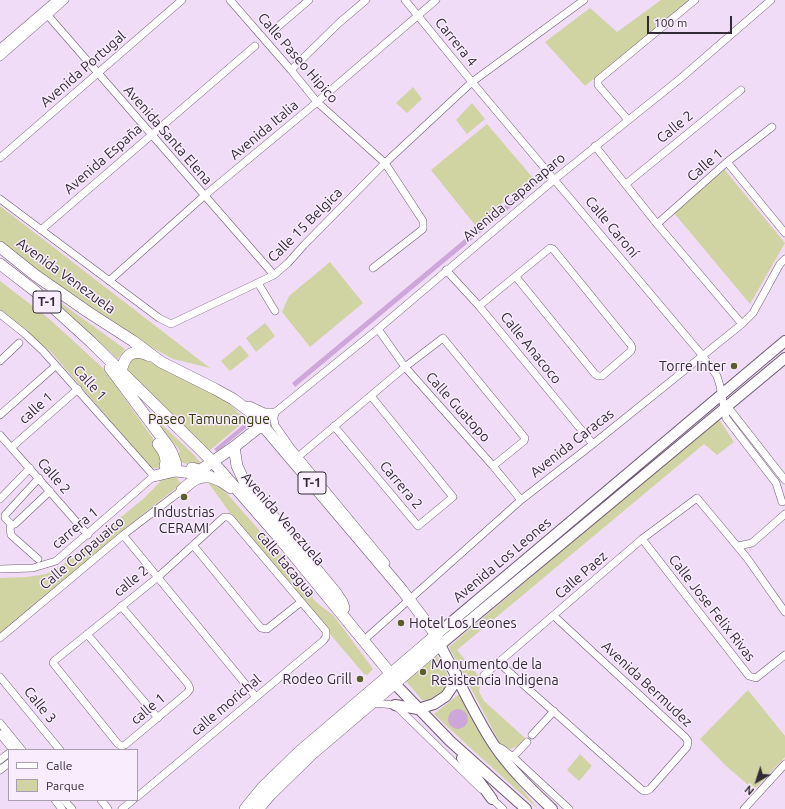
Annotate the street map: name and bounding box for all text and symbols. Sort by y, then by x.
scale bar [649,8,734,34]
street label: Calle Paseo Hipico [254,9,342,107]
street label: Carrera 4 [431,14,481,70]
text: 100 m [654,16,687,29]
street label: Avenida Portugal [37,27,129,111]
street label: Avenida Santa Elena [120,82,216,188]
street label: Avenida Italia [226,97,302,163]
street label: Calle 2 [653,107,697,147]
street label: Avenida España [61,121,145,197]
street label: Calle 1 [684,145,726,185]
street label: Avenida Capanaparo [459,149,569,245]
street label: Calle 15 Belgica [264,184,346,266]
street label: Calle Caroní [582,193,642,261]
street label: Avenida Venezuela [13,234,119,318]
road number: T-1 [33,291,61,313]
street label: Calle Anacoco [497,309,565,387]
place label: Torre Inter [659,358,726,374]
marker: Torre Inter [729,361,739,371]
street label: Calle 1 [70,362,110,404]
street label: Calle Guatopo [422,368,494,446]
street label: calle 1 [16,388,56,428]
street label: Avenida Caracas [527,405,617,481]
park label: Paseo Tamunangue [148,411,270,427]
street label: Calle 2 [34,455,74,497]
street label: Carrera 2 [376,457,426,513]
street label: Avenida Venezuela [238,469,328,569]
road number: T-1 [298,472,326,494]
marker: Industrias CERAMI [179,492,189,502]
street label: carrera 1 [48,504,102,552]
place label: Industrias CERAMI [153,504,215,536]
street label: Calle Corpauaico [36,513,128,593]
street label: Avenida Los Leones [450,514,554,606]
street label: calle tacagua [253,527,319,601]
street label: Calle Paez [551,548,611,602]
street label: Calle Jose Felix Rivas [665,551,759,665]
street label: calle 2 [110,562,152,600]
place label: Hotel Los Leones [409,615,516,631]
marker: Hotel Los Leones [396,618,406,628]
street label: Avenida Bermudez [598,638,696,730]
place label: Monumento de la Resistencia Indigena [431,656,559,688]
marker: Monumento de la Resistencia Indigena [418,667,428,677]
street label: calle morichal [188,671,264,739]
place label: Rodeo Grill [282,671,352,687]
marker: Rodeo Grill [355,674,365,684]
street label: Calle 3 [20,683,60,727]
street label: calle 1 [127,690,169,728]
legend [8,749,138,801]
text: Calle [46,759,72,772]
north arrow [737,761,777,801]
text: Parque [46,779,84,792]
text: N [742,783,756,798]

